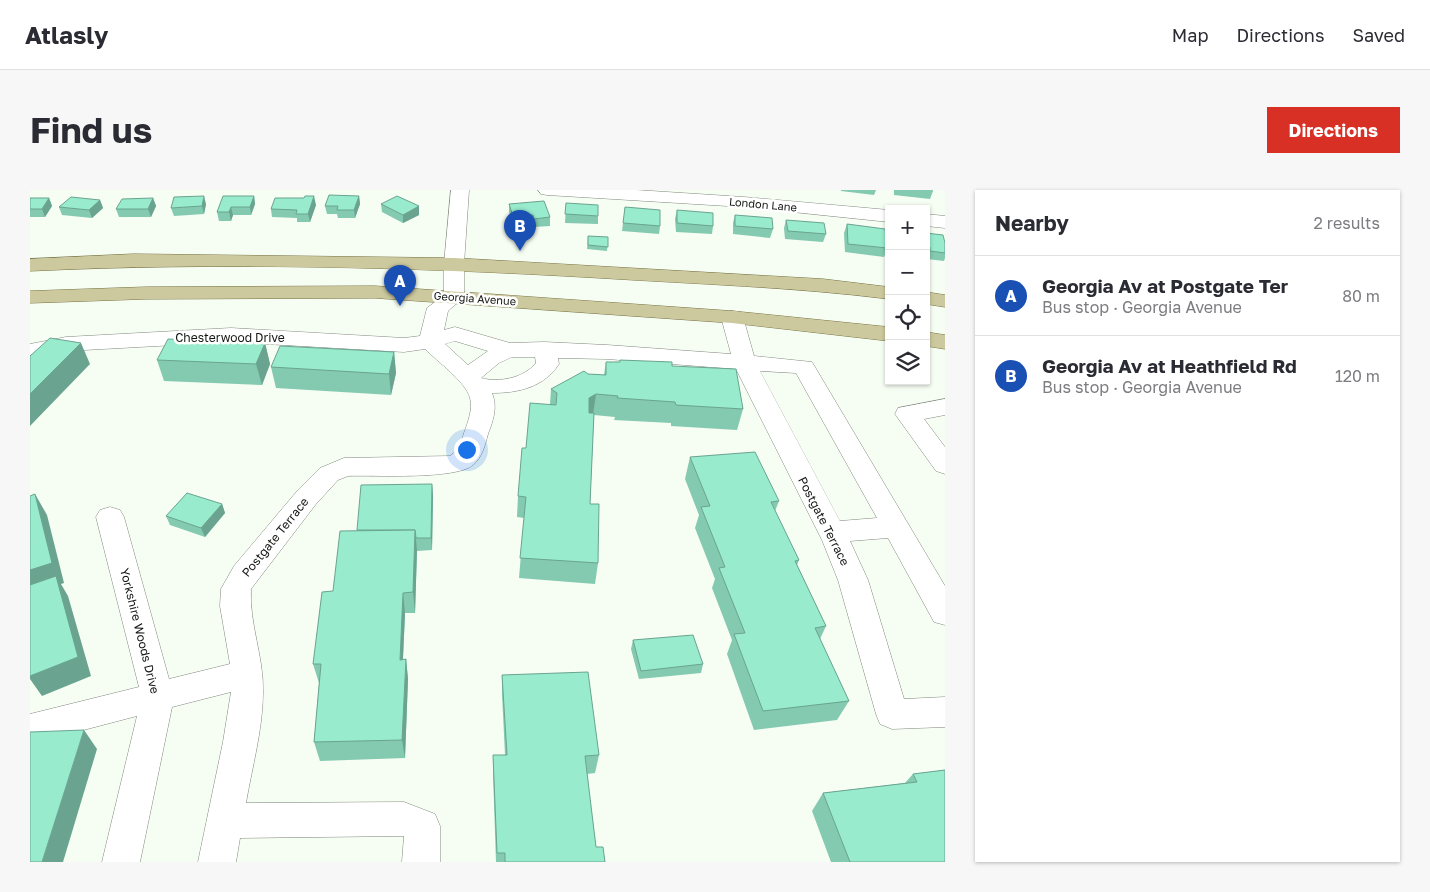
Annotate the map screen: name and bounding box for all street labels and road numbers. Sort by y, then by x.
street label: London Lane [728,195,798,213]
street label: Georgia Avenue [433,289,517,307]
street label: Chesterwood Drive [175,330,285,345]
street label: Postgate Terrace [795,474,853,568]
street label: Postgate Terrace [238,494,312,580]
street label: Yorkshire Woods Drive [117,567,163,695]

